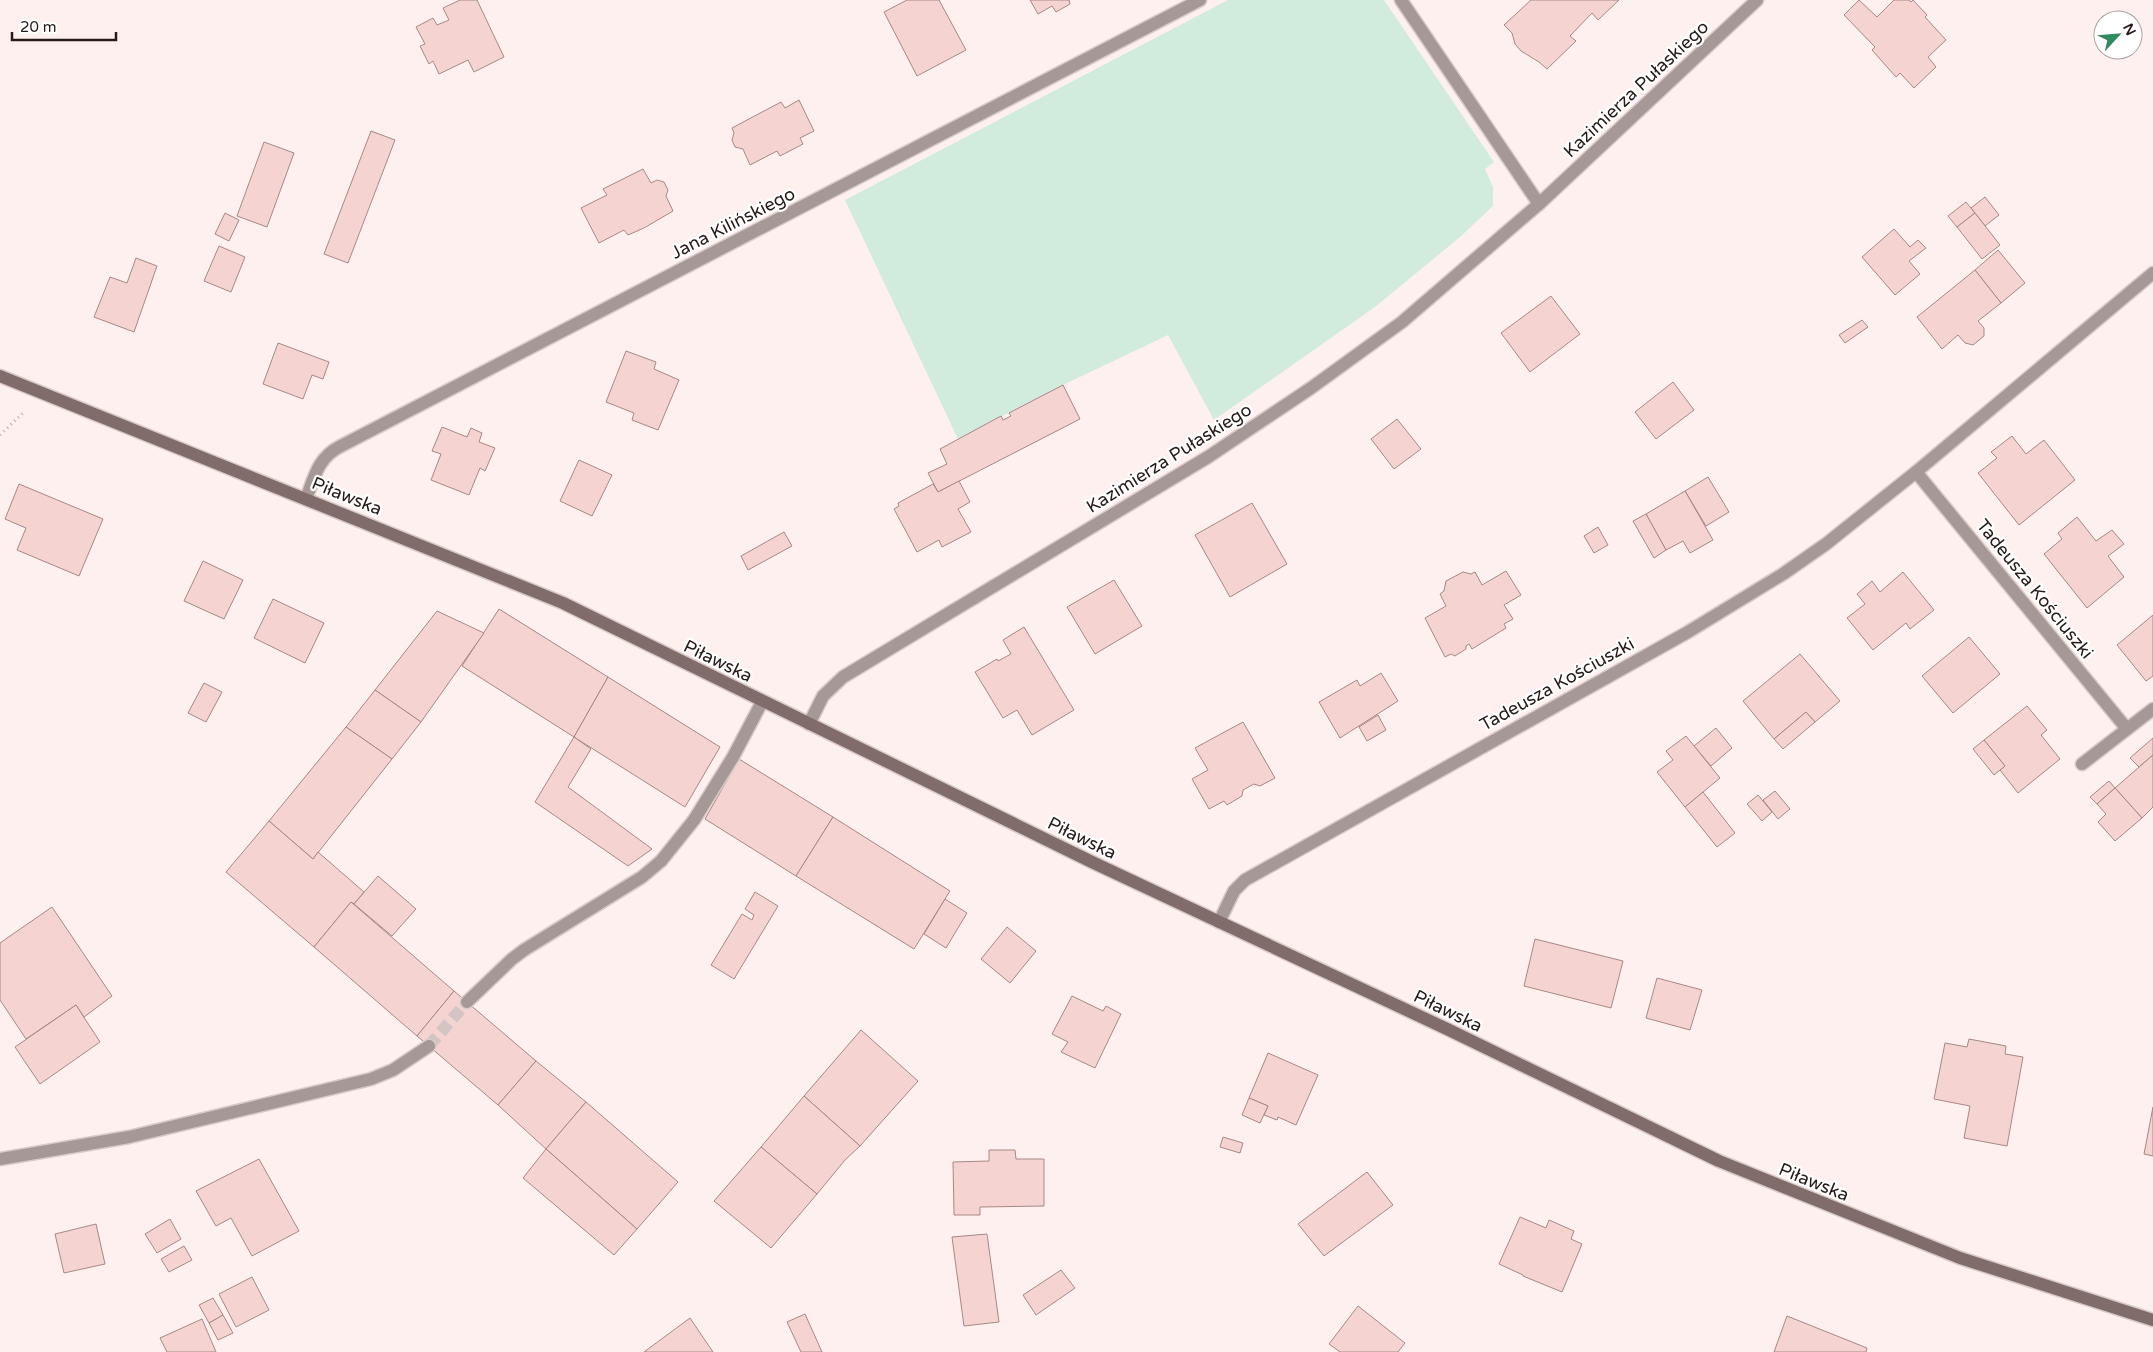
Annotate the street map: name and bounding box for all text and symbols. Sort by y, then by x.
scale bar [12,10,116,42]
north arrow [2093,10,2143,60]
street label: Kazimierza Pułaskiego [1559,16,1713,162]
text: 20 m [20,18,57,36]
text: N [2119,21,2139,38]
street label: Jana Kilińskiego [667,182,799,264]
street label: Kazimierza Pułaskiego [1082,398,1256,518]
street label: Piławska [309,472,385,520]
street label: Tadeusza Kościuszki [1972,515,2098,663]
street label: Tadeusza Kościuszki [1476,632,1638,736]
street label: Piławska [680,635,756,687]
street label: Piławska [1044,812,1120,864]
street label: Piławska [1410,985,1486,1037]
street label: Piławska [1776,1158,1852,1206]

